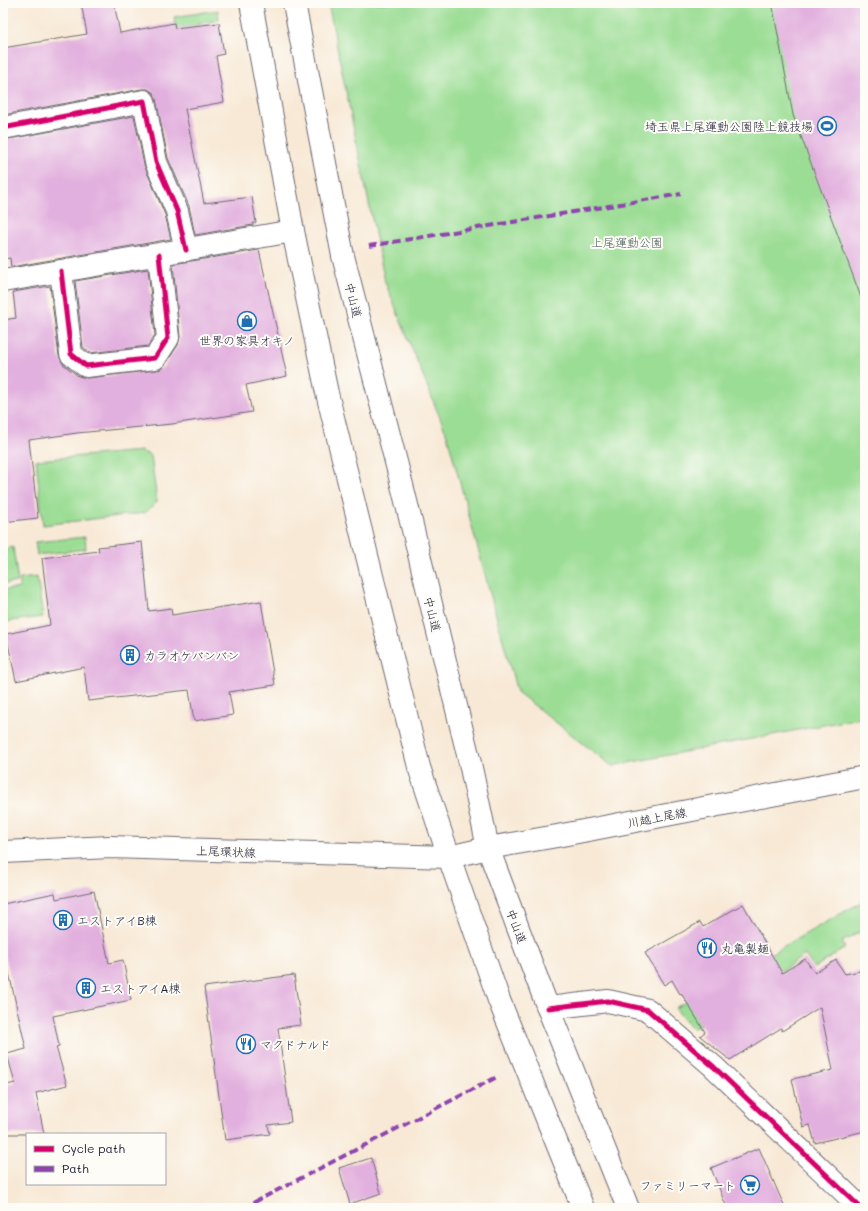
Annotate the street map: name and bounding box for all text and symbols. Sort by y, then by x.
sports icon: 埼玉県上尾運動公園陸上競技場 [816,115,838,137]
place label: 埼玉県上尾運動公園陸上競技場 [645,118,813,134]
park label: 上尾運動公園 [591,234,663,250]
street label: 中山道 [342,281,366,319]
shop icon: 世界の家具オキノ [236,310,258,332]
place label: 世界の家具オキノ [199,332,295,348]
street label: 中山道 [421,595,445,633]
building icon: カラオケバンバン [119,644,141,666]
place label: カラオケバンバン [144,647,239,663]
street label: 川越上尾線 [626,803,688,831]
street label: 上尾環状線 [196,842,256,860]
street label: 中山道 [503,906,531,946]
building icon: エストアイB棟 [52,909,74,931]
place label: エストアイB棟 [77,912,157,928]
restaurant icon: 丸亀製麺 [696,937,718,959]
place label: 丸亀製麺 [721,940,769,956]
building icon: エストアイA棟 [75,977,97,999]
place label: エストアイA棟 [100,980,181,996]
restaurant icon: マクドナルド [235,1033,257,1055]
place label: マクドナルド [260,1036,331,1052]
legend [26,1133,166,1185]
text: Cycle path [62,1140,125,1156]
text: Path [62,1160,89,1176]
supermarket icon: ファミリーマート [739,1174,761,1196]
place label: ファミリーマート [640,1177,736,1193]

